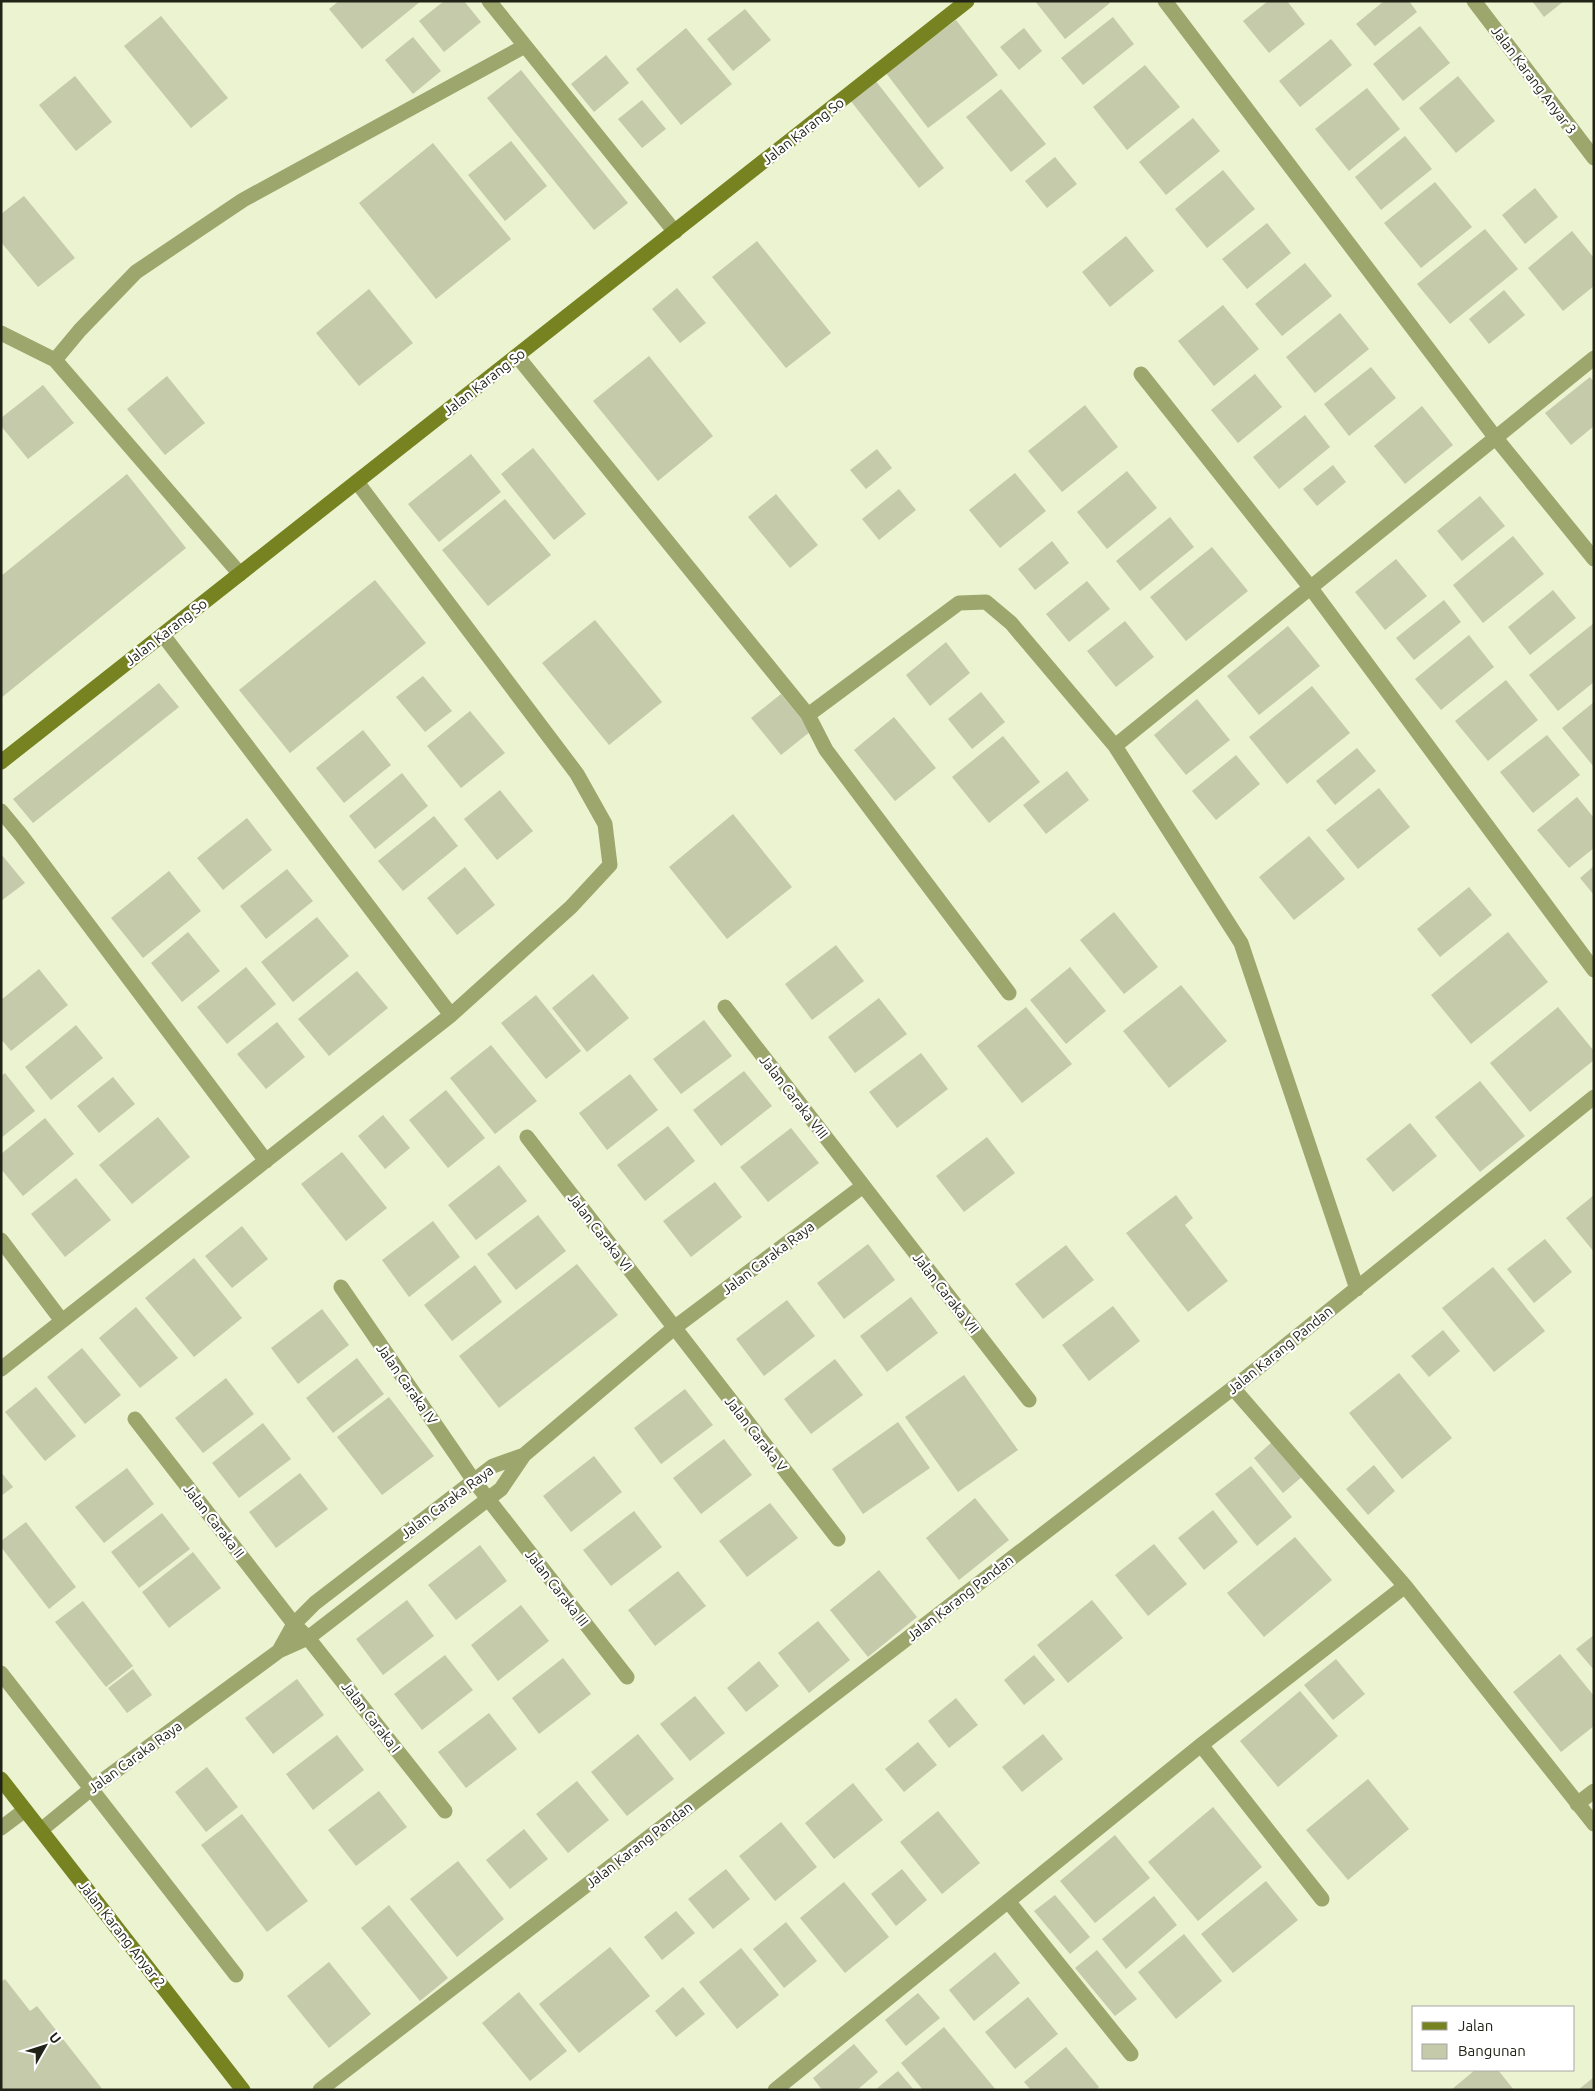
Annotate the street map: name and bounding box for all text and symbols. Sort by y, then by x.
street label: Jalan Karang Anyar 3 [1488,23,1580,137]
street label: Jalan Karang So [759,94,847,168]
street label: Jalan Karang So [440,345,528,419]
street label: Jalan Karang So [122,595,210,669]
street label: Jalan Caraka VIII [756,1052,832,1142]
street label: Jalan Caraka VI [565,1190,635,1274]
street label: Jalan Caraka Raya [719,1218,817,1298]
street label: Jalan Caraka VII [910,1249,982,1337]
street label: Jalan Karang Pandan [1224,1303,1336,1397]
street label: Jalan Caraka IV [373,1341,441,1427]
street label: Jalan Caraka V [722,1393,790,1475]
street label: Jalan Caraka Raya [398,1462,496,1542]
street label: Jalan Caraka II [180,1481,248,1561]
street label: Jalan Caraka III [522,1547,592,1629]
street label: Jalan Karang Pandan [904,1552,1016,1644]
street label: Jalan Caraka I [338,1678,404,1756]
street label: Jalan Caraka Raya [85,1718,185,1796]
street label: Jalan Karang Pandan [583,1799,695,1891]
street label: Jalan Karang Anyar 2 [75,1877,169,1991]
legend [1412,2006,1575,2071]
text: Jalan [1458,2017,1493,2034]
north arrow [20,2021,70,2071]
text: U [46,2029,64,2047]
text: Bangunan [1458,2042,1526,2059]

